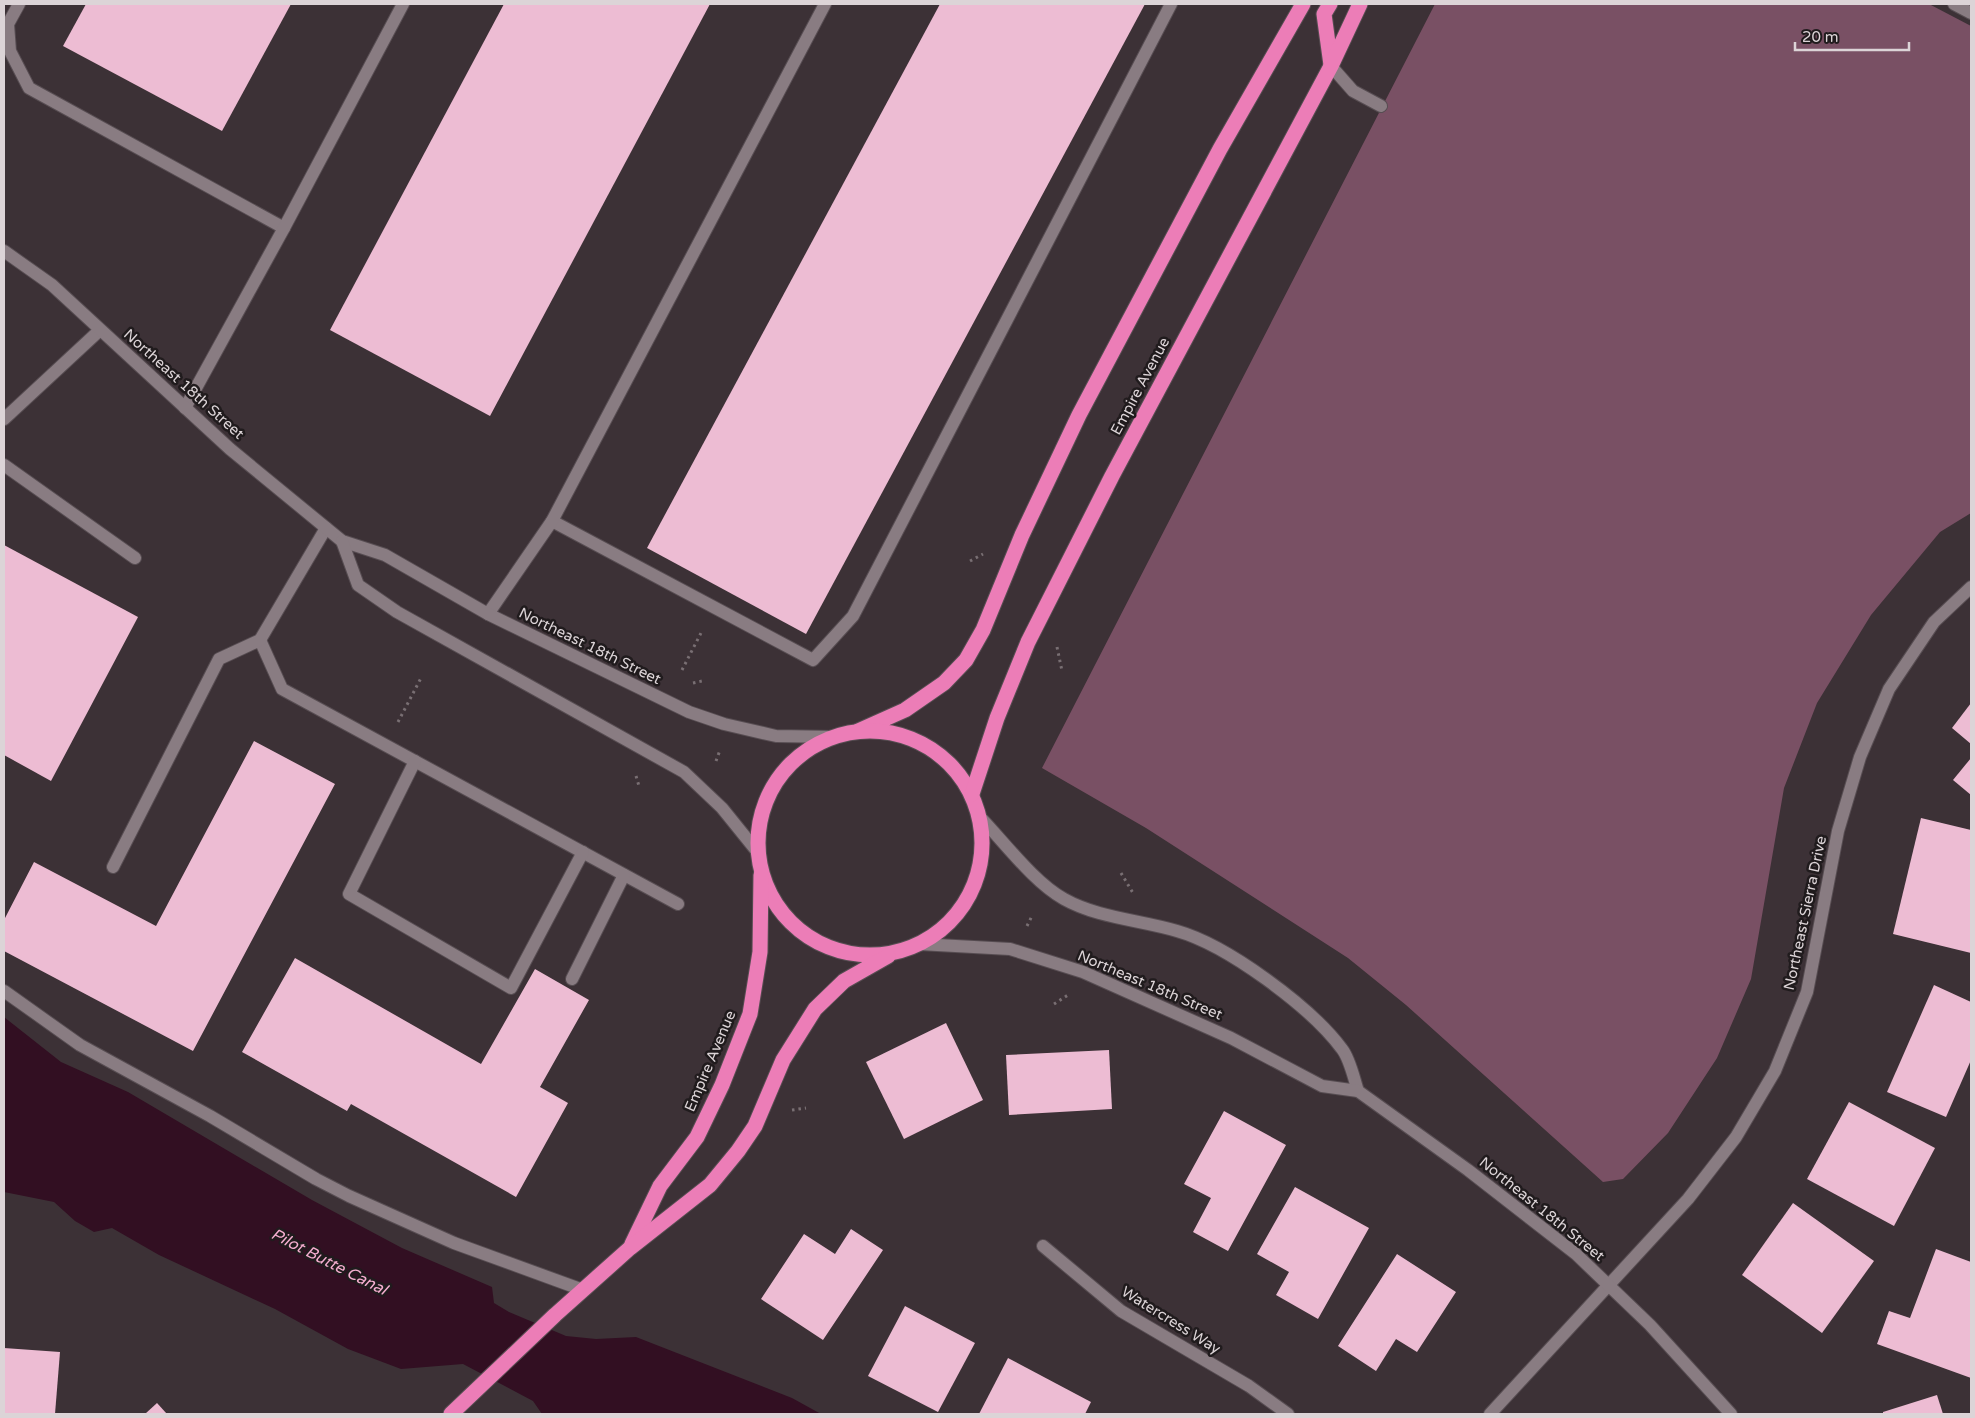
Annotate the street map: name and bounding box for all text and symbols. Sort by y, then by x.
scale bar [1795,20,1909,52]
text: 20 m [1802,28,1839,46]
street label: Northeast 18th Street [120,325,248,443]
street label: Empire Avenue [1107,334,1173,438]
street label: Northeast 18th Street [516,604,664,688]
street label: Northeast Sierra Drive [1780,834,1830,992]
street label: Northeast 18th Street [1075,946,1225,1024]
street label: Empire Avenue [681,1008,739,1114]
street label: Northeast 18th Street [1476,1153,1608,1265]
water label: Pilot Butte Canal [268,1224,392,1301]
street label: Watercress Way [1118,1282,1224,1358]

